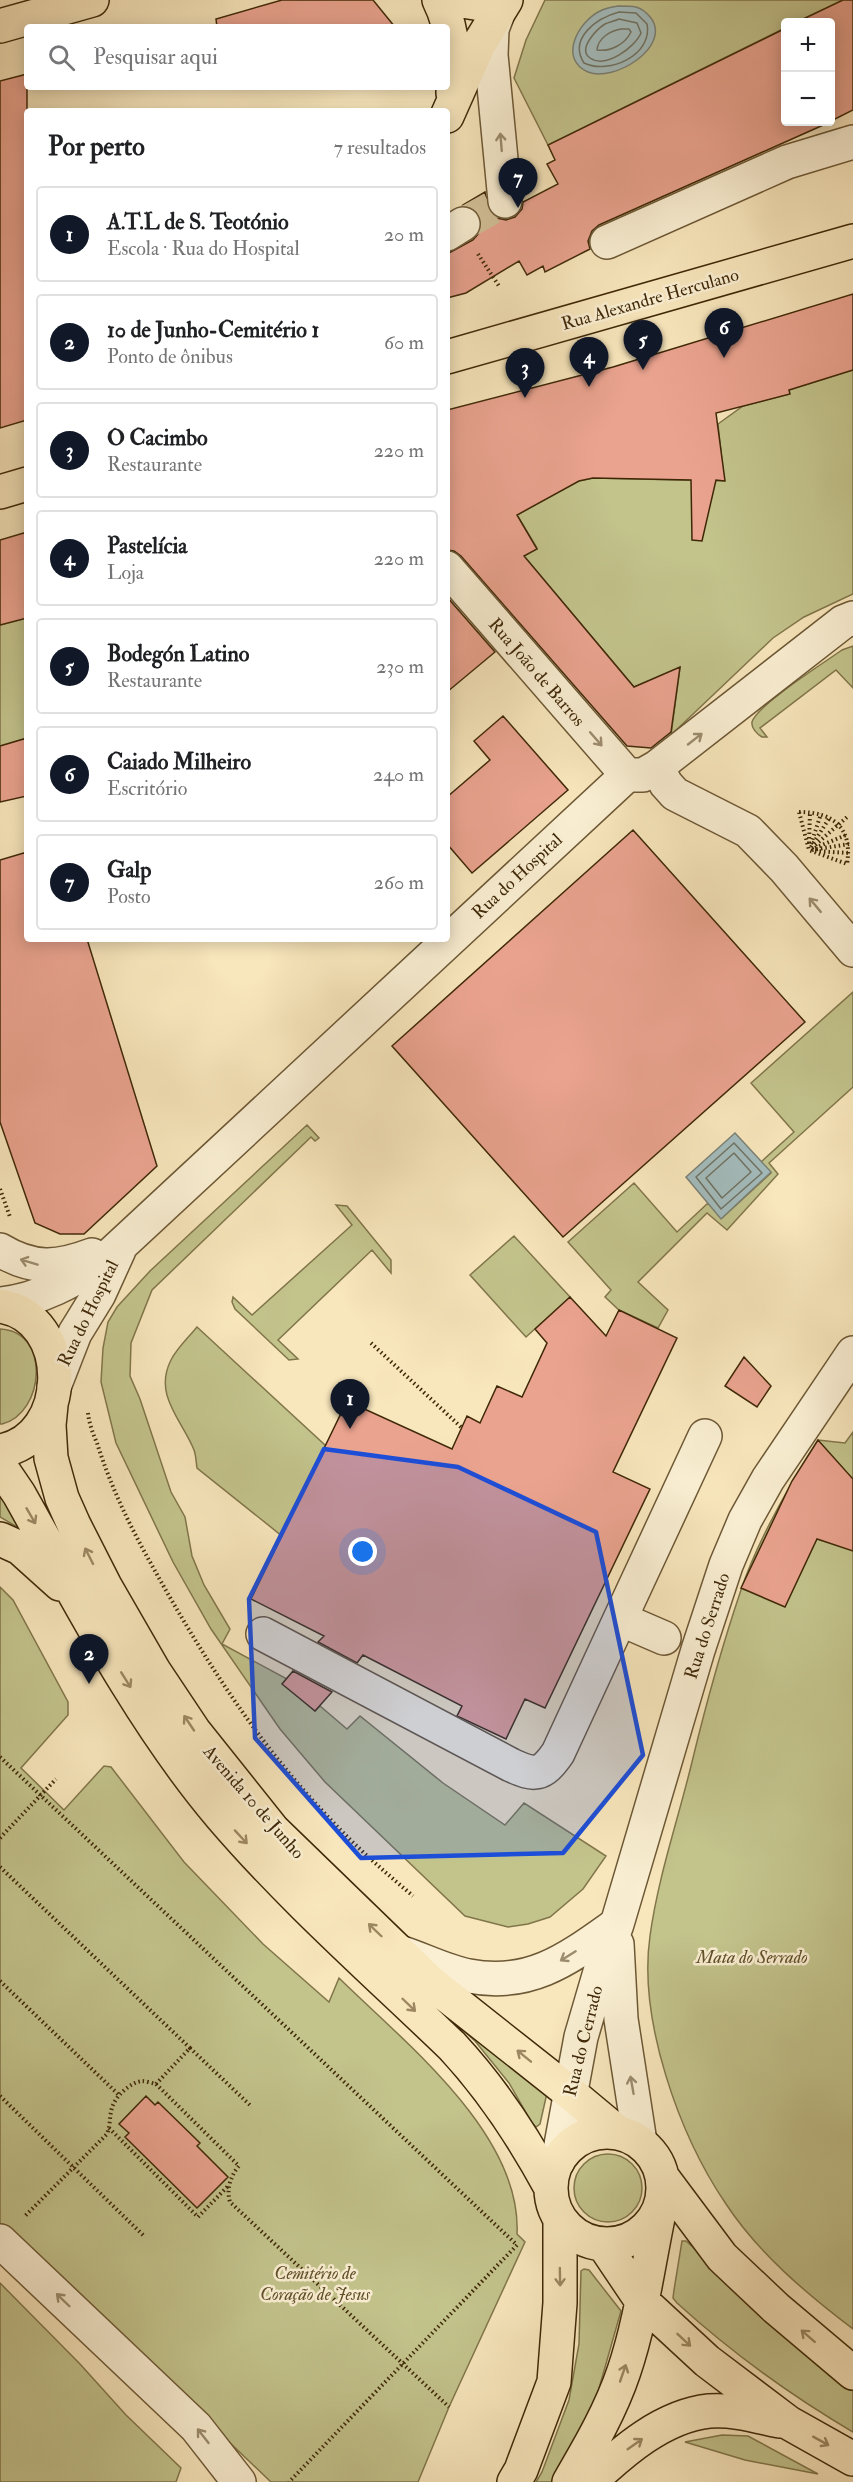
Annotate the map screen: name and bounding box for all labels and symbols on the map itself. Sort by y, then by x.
one-way arrow [495,133,506,153]
pin: 7 [498,158,538,208]
street label: Rua Alexandre Herculano [559,263,742,336]
pin: 6 [704,308,744,358]
pin: 5 [624,320,662,370]
pin: 4 [570,338,608,387]
pin: 3 [506,348,544,398]
street label: Rua João de Barros [483,613,590,731]
one-way arrow [589,731,603,746]
one-way arrow [687,732,703,745]
street label: Rua do Hospital [467,828,568,924]
one-way arrow [808,898,822,913]
one-way arrow [20,1256,39,1267]
street label: Rua do Hospital [53,1256,124,1370]
pin: 1 [330,1380,370,1429]
one-way arrow [25,1507,37,1524]
your location [348,1537,377,1566]
one-way arrow [82,1547,94,1565]
street label: Rua do Serrado [679,1570,736,1682]
pin: 2 [70,1634,109,1684]
one-way arrow [121,1671,133,1688]
one-way arrow [182,1715,194,1732]
street label: Avenida 10 de Junho [197,1740,310,1864]
one-way arrow [234,1830,248,1845]
one-way arrow [368,1922,383,1937]
park label: Mata do Serrado [695,1946,808,1969]
one-way arrow [560,1951,577,1963]
street label: Rua do Cerrado [559,1983,608,2099]
one-way arrow [401,1997,416,2012]
one-way arrow [516,2049,532,2062]
one-way arrow [626,2075,637,2095]
park label: Cemitério de Coração de Jesus [260,2262,371,2306]
one-way arrow [554,2267,566,2287]
one-way arrow [56,2294,71,2308]
one-way arrow [801,2329,816,2343]
one-way arrow [677,2333,692,2347]
one-way arrow [618,2364,629,2383]
one-way arrow [196,2428,209,2444]
one-way arrow [812,2435,829,2447]
one-way arrow [626,2438,642,2450]

